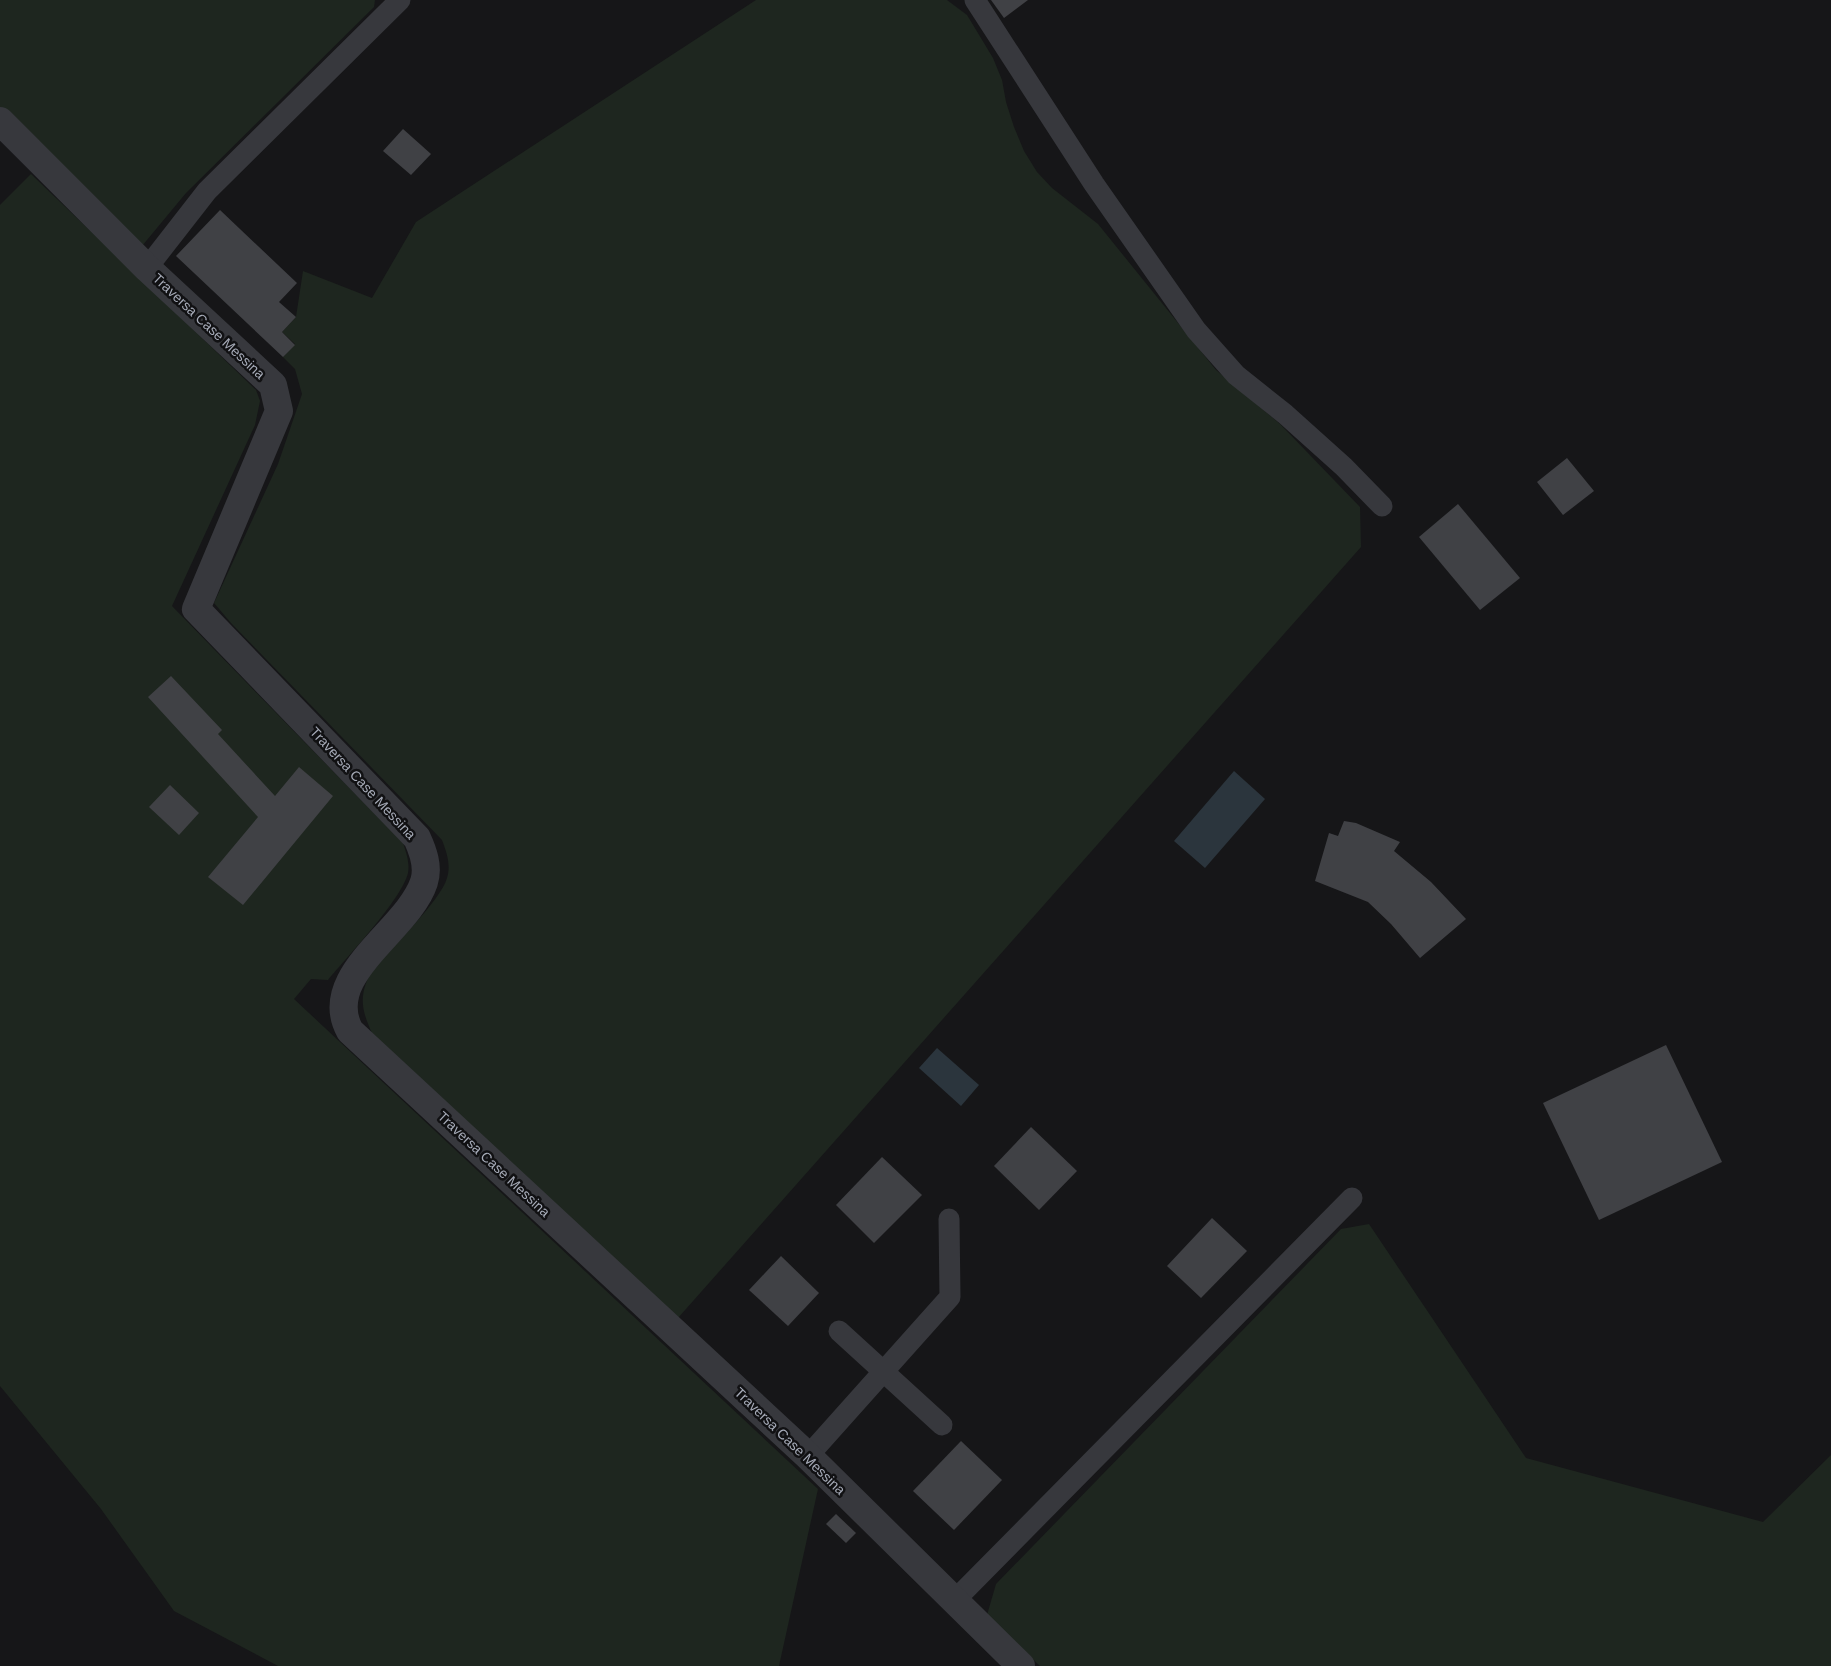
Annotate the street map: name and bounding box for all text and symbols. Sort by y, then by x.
street label: Traversa Case Messina [150,270,268,382]
street label: Traversa Case Messina [307,724,419,842]
street label: Traversa Case Messina [435,1108,553,1220]
street label: Traversa Case Messina [731,1384,849,1498]

